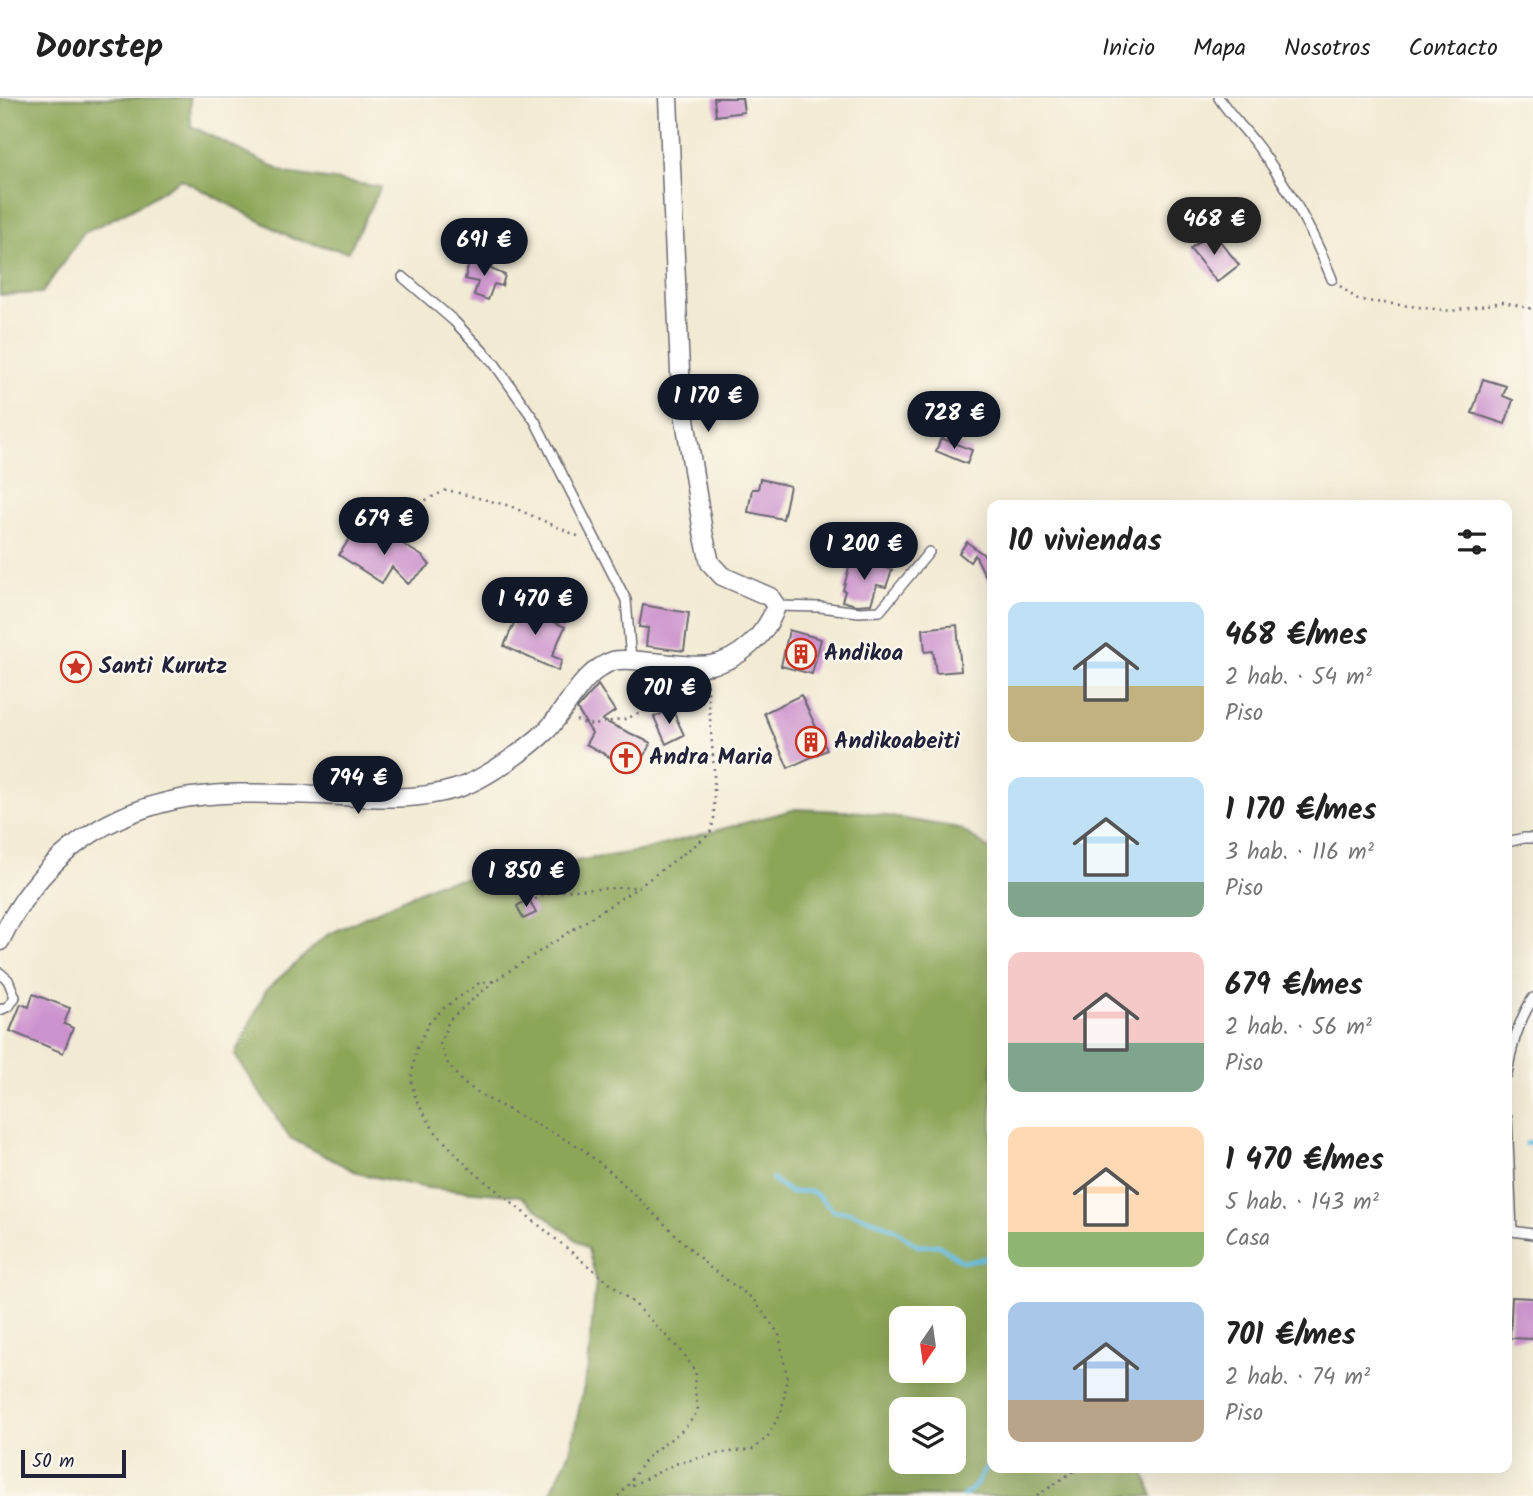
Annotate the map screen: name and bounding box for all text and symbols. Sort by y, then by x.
text: Doorstep [35,22,163,75]
text: Inicio [1102,29,1155,68]
text: Mapa [1193,29,1246,68]
text: Nosotros [1284,29,1371,68]
text: Contacto [1409,29,1498,68]
pin: 468 € [1165,198,1263,257]
text: 468 € [1183,202,1245,238]
pin: 691 € [435,218,533,278]
text: 691 € [457,223,511,259]
pin: 1 170 € [643,374,773,434]
text: 1 170 € [674,379,742,415]
pin: 728 € [905,392,1003,451]
text: 728 € [923,396,985,432]
pin: 679 € [335,498,433,557]
text: 679 € [355,502,413,538]
text: 10 viviendas [1008,518,1162,566]
pin: 1 200 € [799,522,929,582]
icon: filters [1453,523,1491,561]
text: 1 200 € [826,527,902,563]
pin: 1 470 € [470,578,600,637]
text: 1 470 € [498,582,572,618]
text: 468 €/mes [1225,612,1368,660]
icon: home [1064,630,1148,714]
place label: Andikoa [824,636,903,672]
building icon: Andikoa [784,637,818,671]
place label: Santi Kurutz [99,649,227,685]
place icon: Santi Kurutz [59,650,93,684]
text: 2 hab. · 54 m² [1225,660,1372,696]
pin: 701 € [620,666,718,726]
text: 701 € [642,671,696,707]
text: Piso [1225,696,1263,732]
place label: Andikoabeiti [834,724,961,760]
building icon: Andikoabeiti [794,725,828,759]
place label: Andra Maria [649,740,773,776]
church icon: Andra Maria [609,741,643,775]
pin: 794 € [309,756,407,816]
text: 794 € [329,761,387,797]
text: 1 170 €/mes [1225,787,1376,835]
icon: home [1064,805,1148,889]
text: 3 hab. · 116 m² [1225,835,1374,871]
pin: 1 850 € [461,850,591,909]
text: 1 850 € [488,854,564,890]
text: Piso [1225,871,1263,907]
text: 679 €/mes [1225,962,1363,1010]
icon: home [1064,980,1148,1064]
text: 2 hab. · 56 m² [1225,1010,1372,1046]
text: Piso [1225,1046,1263,1082]
text: 1 470 €/mes [1225,1137,1384,1185]
icon: home [1064,1155,1148,1239]
text: 5 hab. · 143 m² [1225,1185,1379,1221]
text: Casa [1225,1221,1270,1257]
north arrow [889,1306,966,1382]
map controls [889,1306,966,1474]
text: 701 €/mes [1225,1312,1356,1360]
icon: home [1064,1330,1148,1414]
text: 2 hab. · 74 m² [1225,1360,1370,1396]
text: Piso [1225,1396,1263,1432]
button: layers [889,1397,966,1474]
scale bar [21,1447,126,1479]
text: 50 m [32,1447,74,1477]

